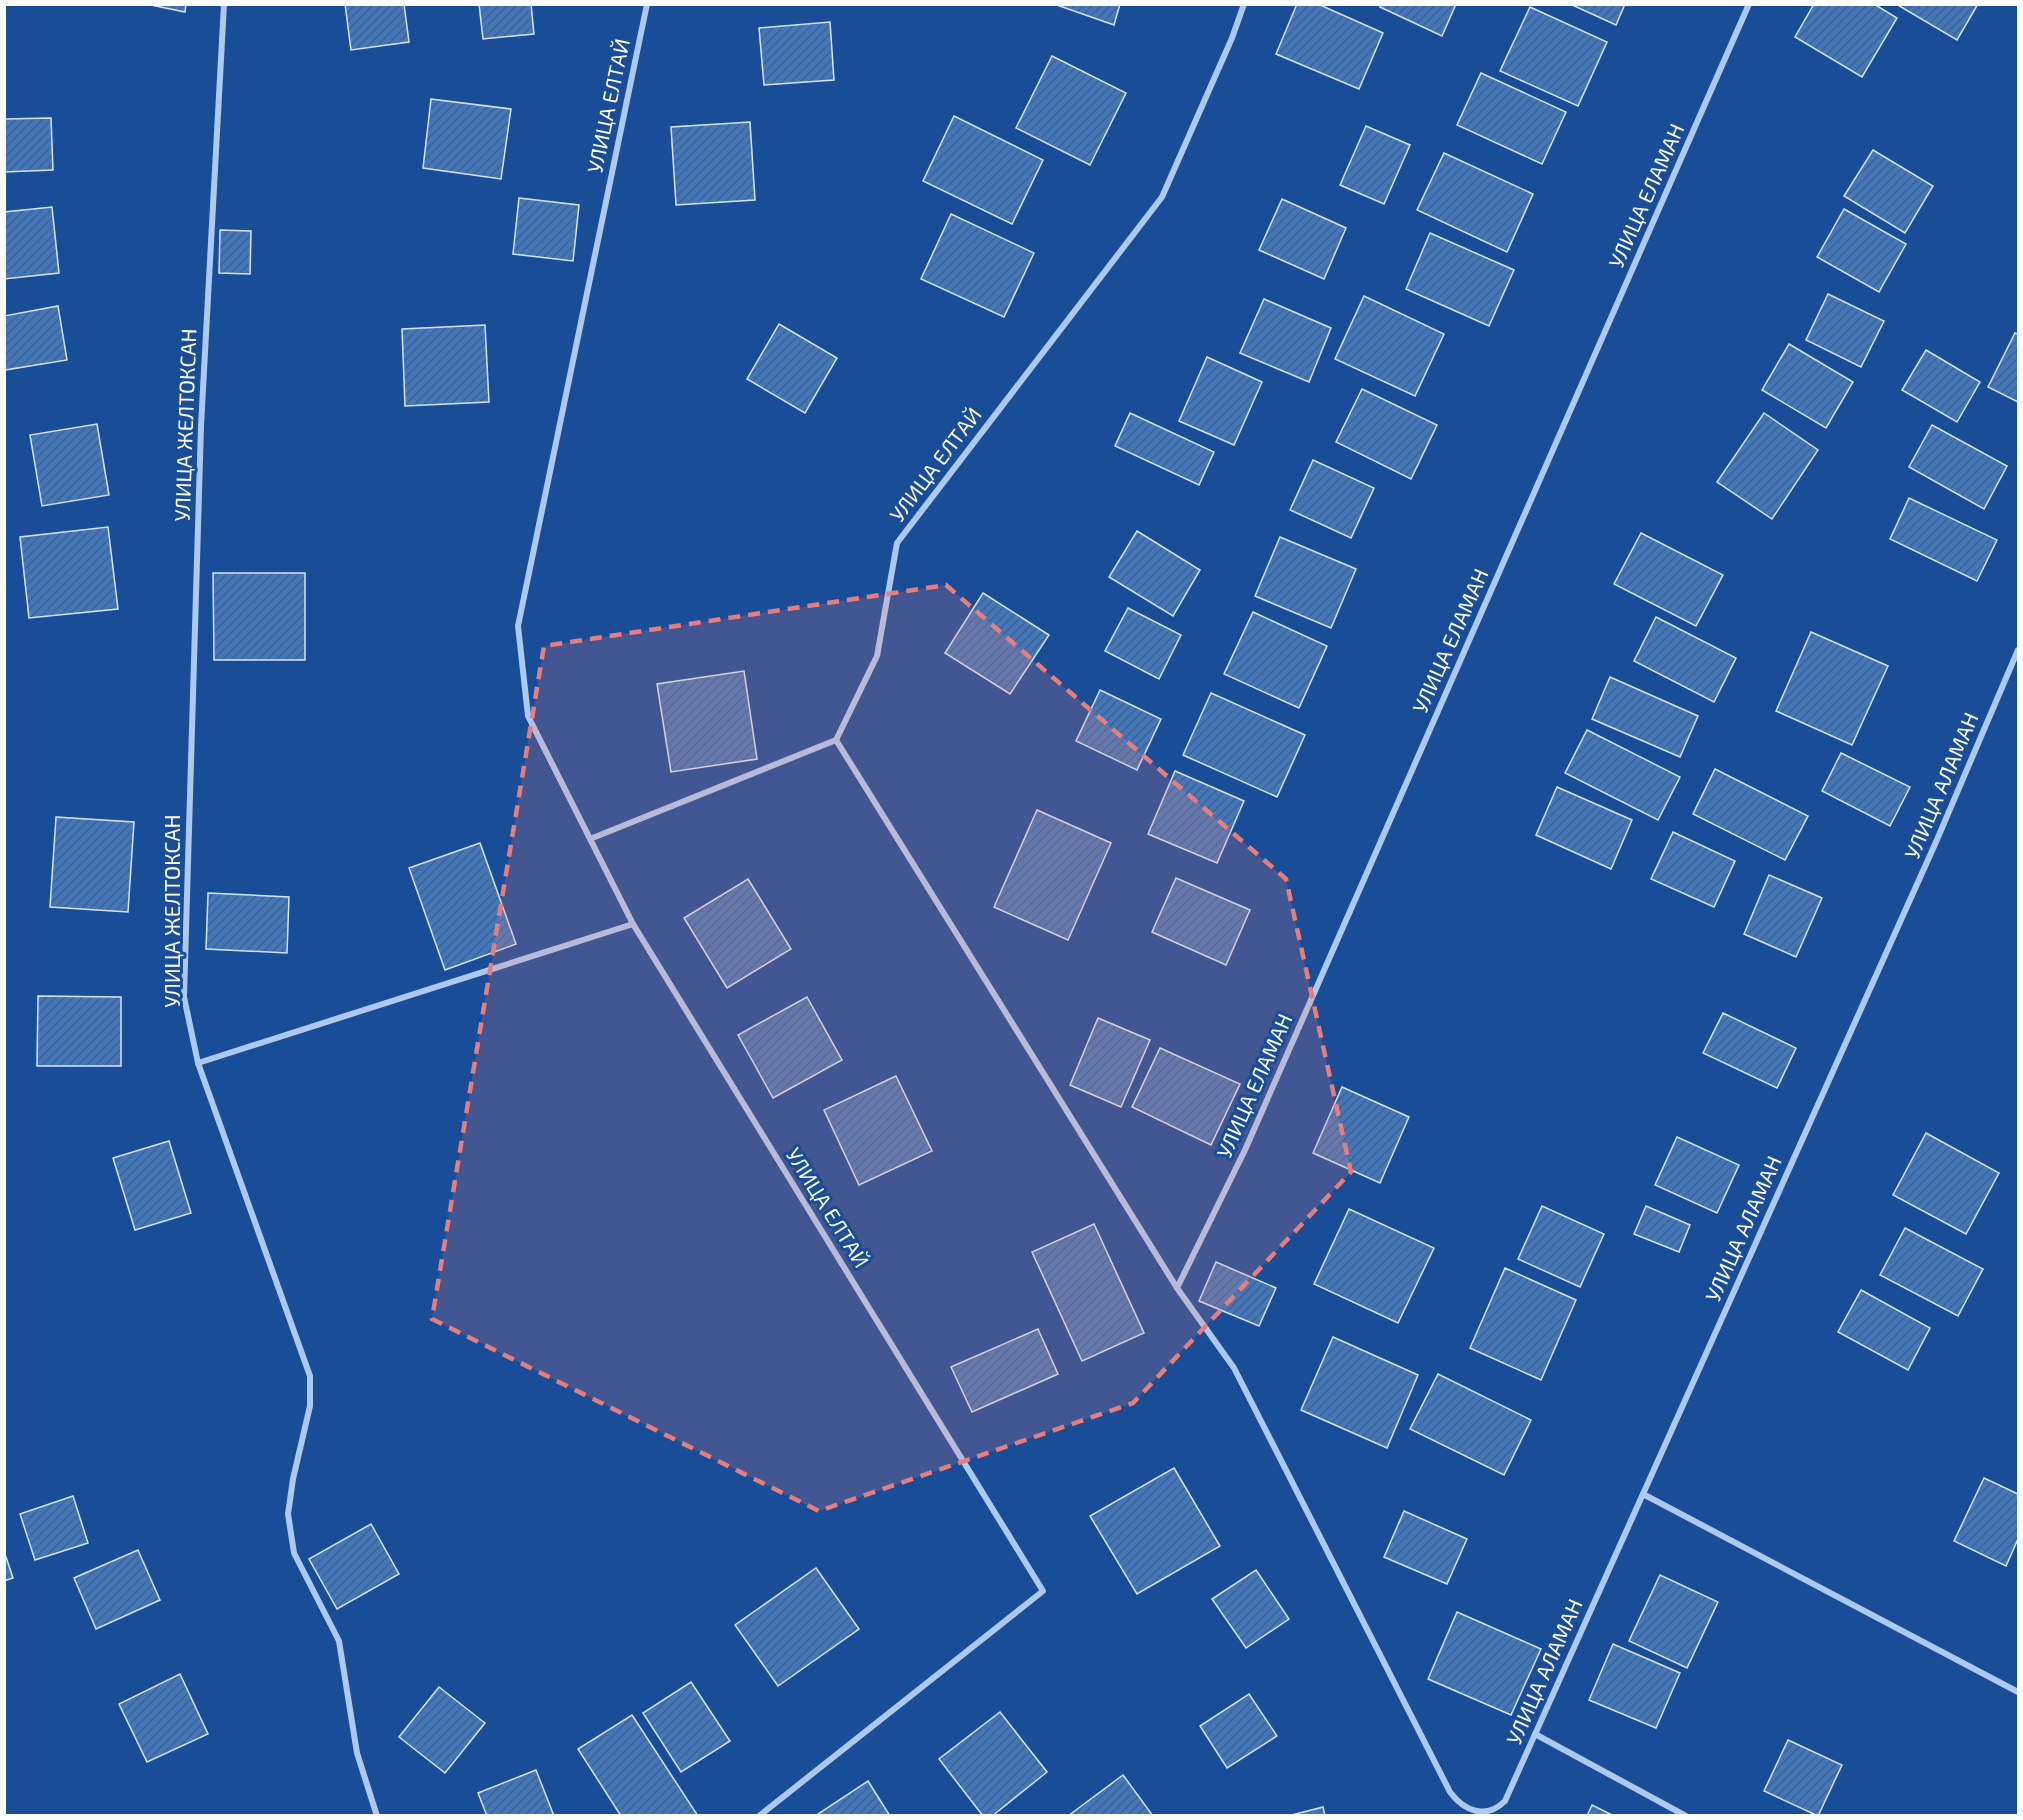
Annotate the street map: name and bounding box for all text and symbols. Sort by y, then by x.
street label: УЛИЦА ЕЛТАЙ [581,36,634,175]
street label: УЛИЦА ЕЛАМАН [1603,119,1689,271]
street label: УЛИЦА ЖЕЛТОКСАН [169,328,200,522]
street label: УЛИЦА ЕЛТАЙ [884,402,986,526]
street label: УЛИЦА ЕЛАМАН [1407,564,1493,716]
street label: УЛИЦА АЛАМАН [1899,708,1983,862]
street label: УЛИЦА ЖЕЛТОКСАН [159,814,184,1008]
street label: УЛИЦА ЕЛАМАН [1211,1009,1297,1161]
street label: УЛИЦА ЕЛТАЙ [781,1143,875,1272]
street label: УЛИЦА АЛАМАН [1699,1152,1786,1305]
street label: УЛИЦА АЛАМАН [1500,1595,1587,1748]

